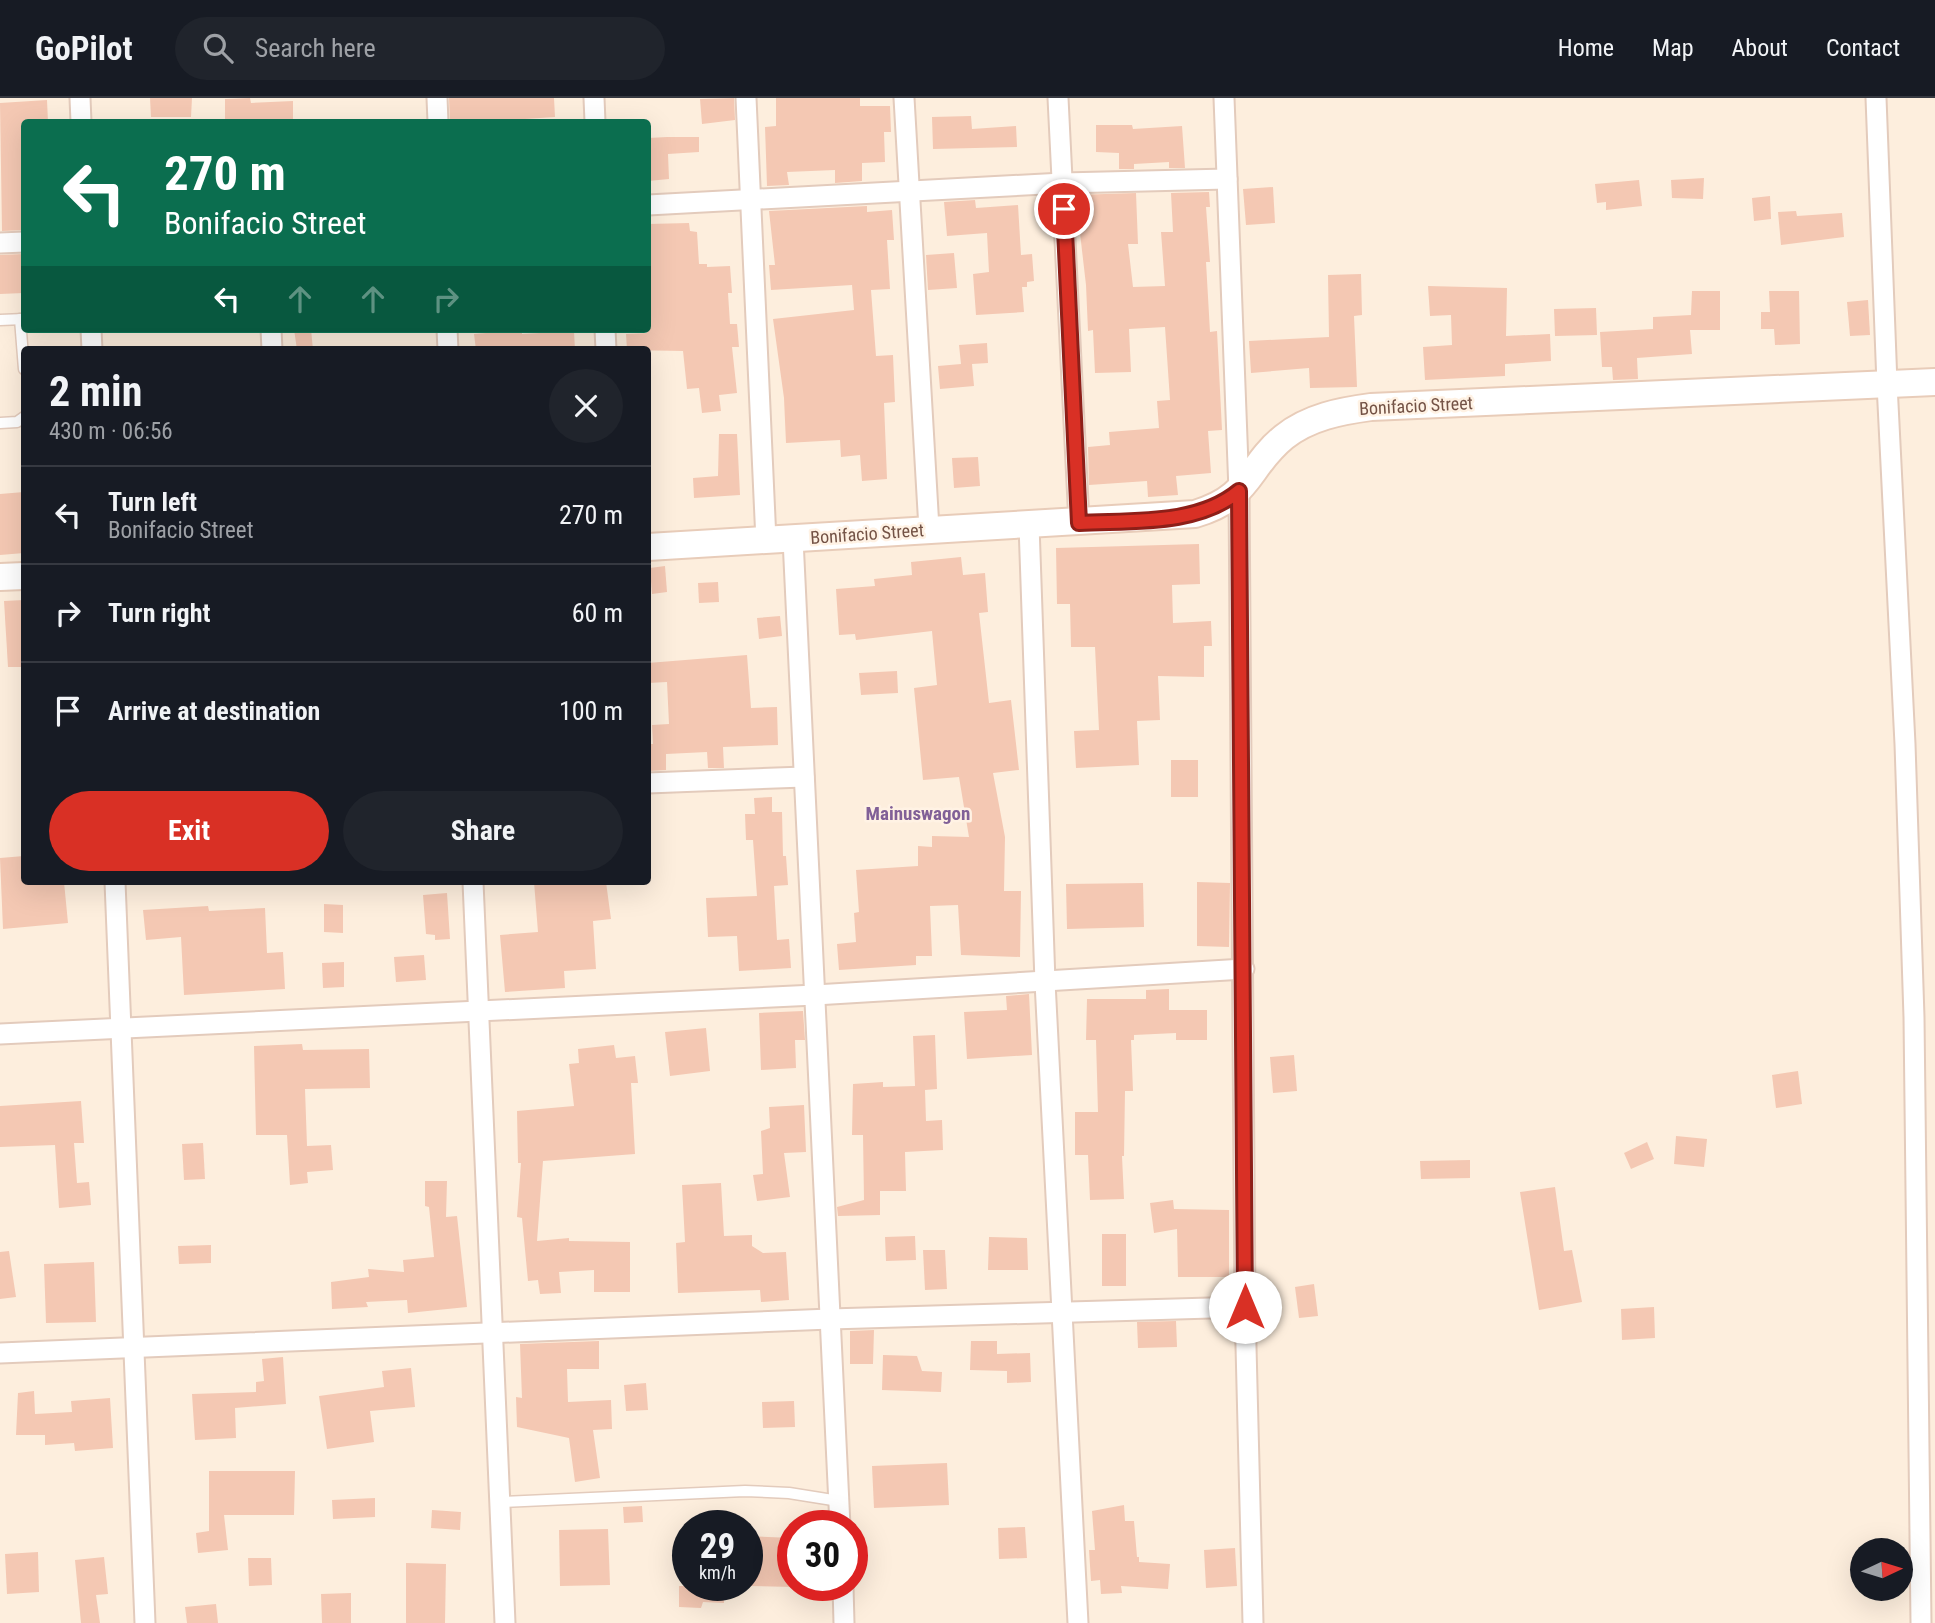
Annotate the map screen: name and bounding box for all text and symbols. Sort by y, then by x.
search box [175,17,665,80]
text: GoPilot [35,29,133,68]
icon: search [199,29,237,67]
text: Search here [255,33,376,63]
text: Home [1558,34,1614,62]
text: Map [1652,34,1694,62]
text: About [1732,34,1788,62]
text: Contact [1826,34,1900,62]
text: 270 m [164,145,286,202]
icon: left [49,147,140,238]
pin [1034,179,1094,239]
icon: arrive [1045,190,1083,228]
text: Bonifacio Street [164,204,366,242]
icon: left [208,280,246,318]
icon: ahead [281,280,319,318]
icon: ahead [354,280,392,318]
icon: right [427,280,465,318]
text: 2 min [49,367,142,416]
button: close [549,369,623,443]
street label: Bonifacio Street [1359,392,1473,419]
text: 430 m · 06:56 [49,418,173,445]
text: Turn left [108,487,197,517]
icon: left [49,496,87,534]
text: 270 m [559,500,623,530]
text: Bonifacio Street [108,517,253,544]
street label: Bonifacio Street [809,519,924,548]
icon: right [49,594,87,632]
text: Turn right [108,598,210,628]
text: 60 m [572,598,623,628]
icon: arrive [49,692,87,730]
text: Arrive at destination [108,696,320,726]
text: 100 m [559,696,623,726]
button: Exit [49,791,329,871]
button: Share [343,791,623,871]
district label: Mainuswagon [866,802,970,825]
position arrow [1208,1270,1282,1344]
speed limit sign: 30 [777,1510,868,1601]
text: 29 [700,1526,735,1567]
north arrow [1850,1538,1913,1601]
map controls [1850,1538,1913,1601]
text: km/h [699,1562,736,1583]

